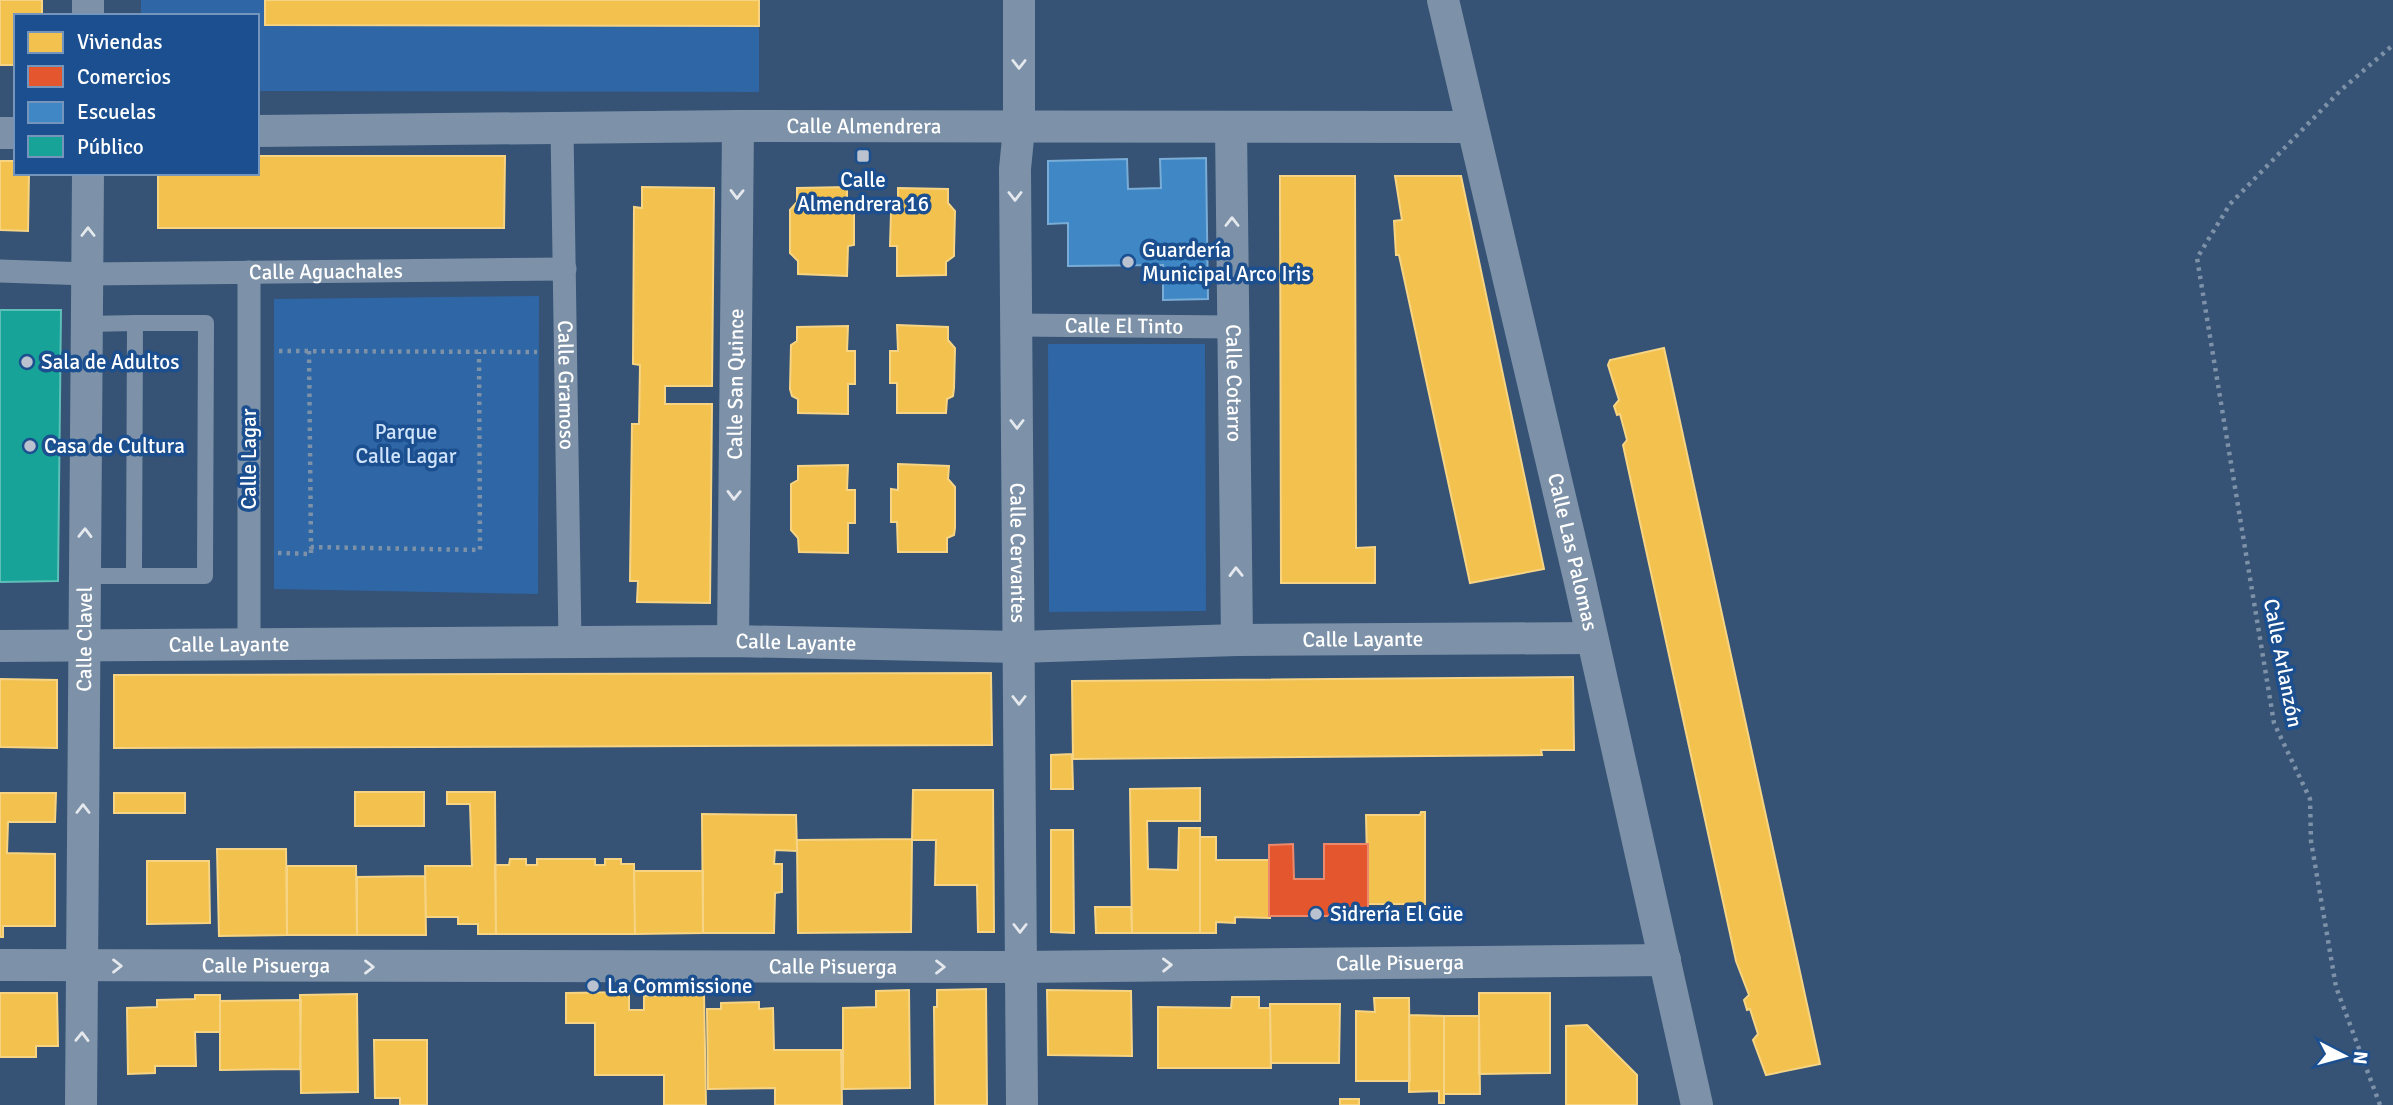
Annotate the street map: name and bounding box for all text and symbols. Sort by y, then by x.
legend [14,14,259,175]
text: Viviendas [77,29,162,55]
one-way arrow [1011,59,1027,70]
text: Comercios [77,64,171,90]
text: Escuelas [77,99,156,125]
street label: Calle Almendrera [786,113,942,139]
text: Público [77,134,144,160]
marker: Calle Almendrera 16 [855,148,871,164]
place label: Calle Almendrera 16 [797,167,929,217]
one-way arrow [729,189,745,200]
one-way arrow [1007,191,1023,202]
one-way arrow [1224,216,1240,227]
one-way arrow [80,226,96,237]
place label: Guardería Municipal Arco Iris [1142,237,1311,287]
marker: Guardería Municipal Arco Iris [1120,254,1136,270]
street label: Calle Aguachales [249,258,403,285]
street label: Calle San Quince [722,308,749,460]
street label: Calle El Tinto [1065,312,1183,340]
street label: Calle Gramoso [552,320,580,450]
street label: Calle Cotarro [1220,324,1248,442]
place label: Sala de Adultos [41,349,179,375]
marker: Sala de Adultos [19,354,35,370]
street label: Calle Lagar [236,408,262,510]
park label: Parque Calle Lagar [356,419,457,469]
one-way arrow [1009,419,1025,429]
place label: Casa de Cultura [44,433,185,459]
marker: Casa de Cultura [22,438,38,454]
street label: Calle Las Palomas [1542,471,1604,633]
street label: Calle Cervantes [1004,483,1031,623]
one-way arrow [726,490,742,501]
one-way arrow [77,527,93,538]
one-way arrow [1228,566,1244,577]
street label: Calle Clavel [71,586,98,692]
street label: Calle Arlanzón [2258,596,2308,730]
street label: Calle Layante [1302,626,1423,653]
street label: Calle Layante [735,628,857,657]
street label: Calle Layante [169,631,289,658]
one-way arrow [1011,695,1027,706]
one-way arrow [75,804,91,814]
place label: Sidrería El Güe [1330,901,1464,927]
marker: Sidrería El Güe [1308,906,1324,922]
one-way arrow [1012,923,1028,933]
street label: Calle Pisuerga [1336,949,1464,977]
street label: Calle Pisuerga [202,952,330,979]
street label: Calle Pisuerga [769,954,897,980]
one-way arrow [1162,957,1173,973]
one-way arrow [112,958,123,974]
one-way arrow [364,959,375,975]
one-way arrow [935,959,945,975]
place label: La Commissione [607,973,753,999]
marker: La Commissione [585,978,601,994]
north arrow [2309,1021,2379,1091]
one-way arrow [74,1031,89,1042]
text: N [2347,1050,2373,1065]

